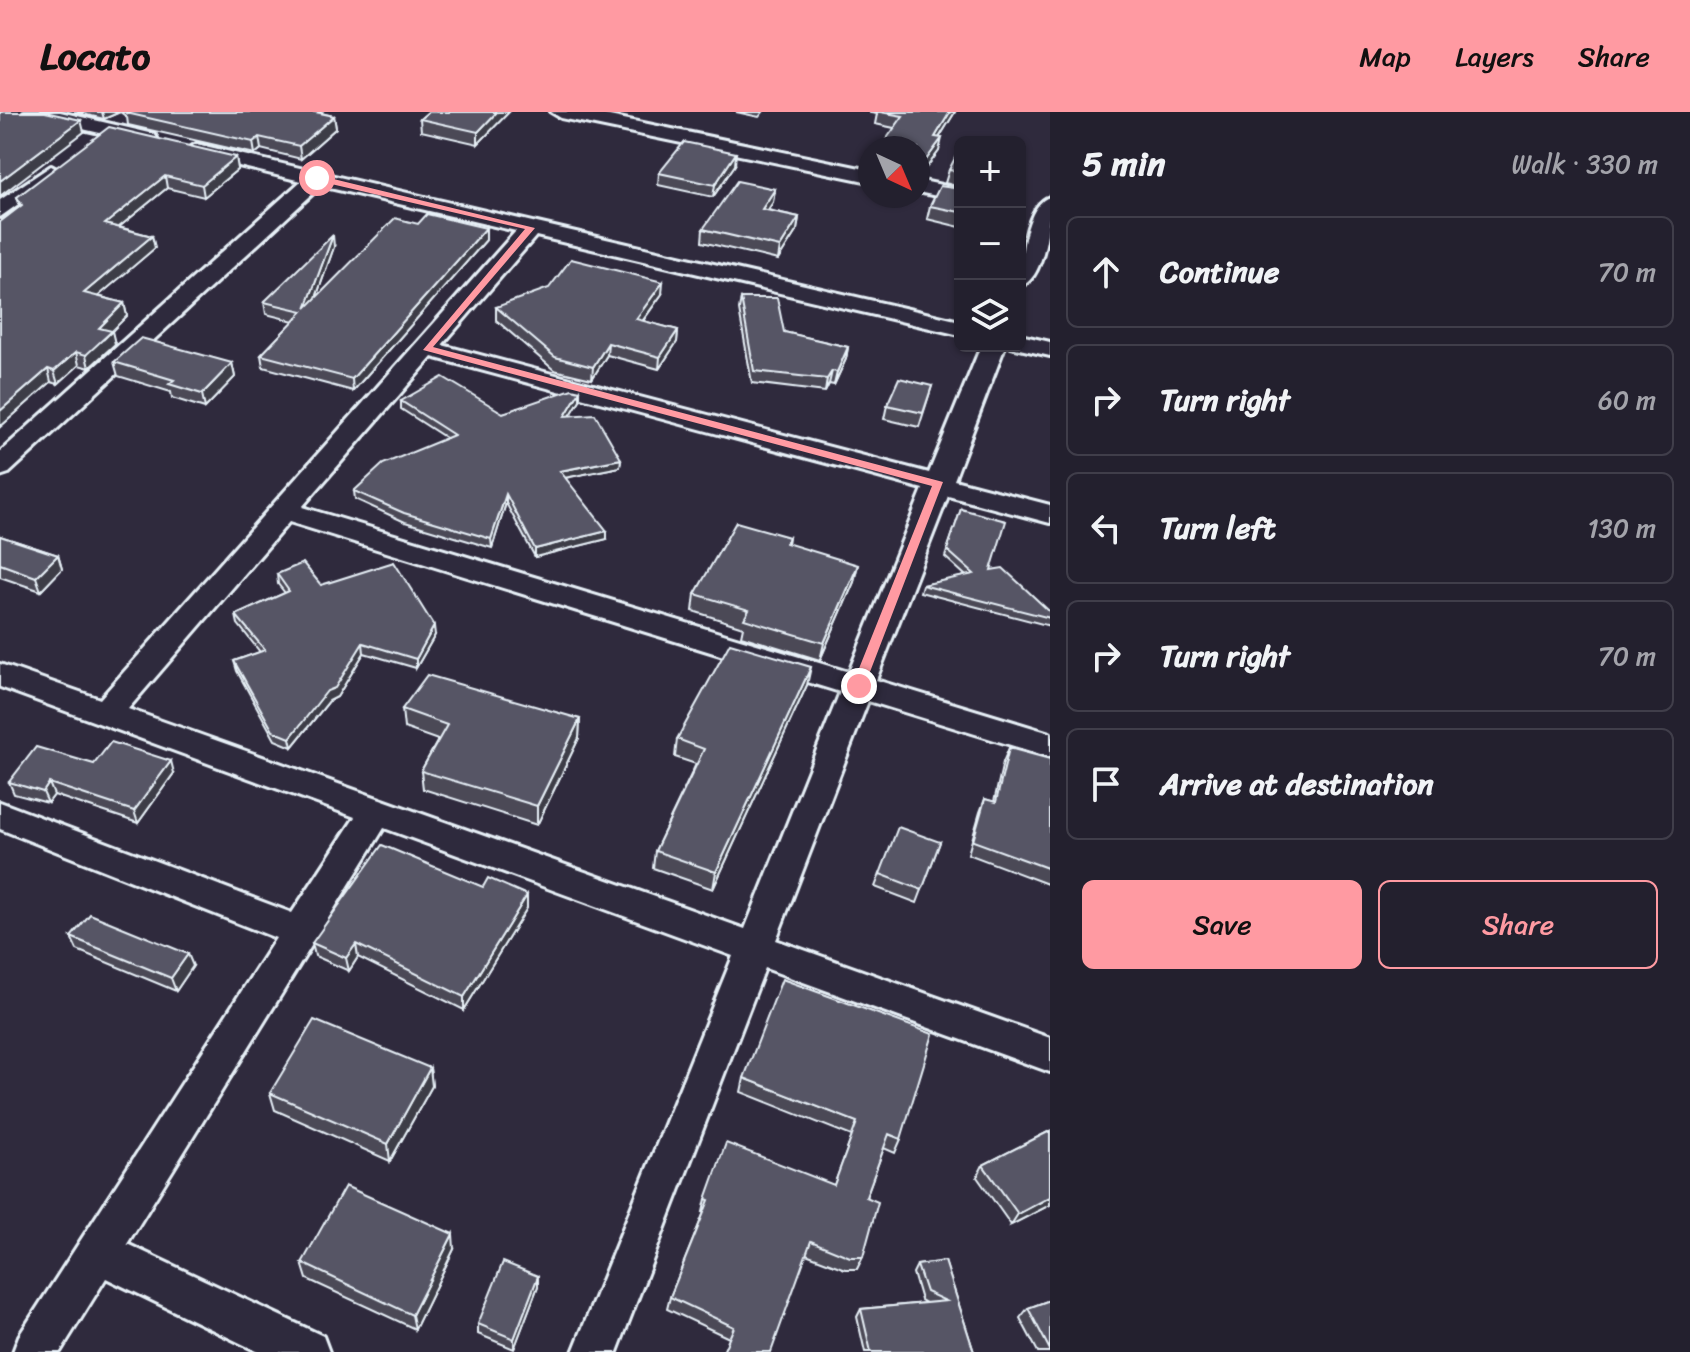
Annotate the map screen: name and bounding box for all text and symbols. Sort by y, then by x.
text: Locato [40,23,150,90]
text: Map [1359,32,1411,81]
text: Layers [1455,32,1534,81]
text: Share [1578,32,1650,81]
text: 5 min [1082,134,1165,194]
north arrow [858,136,930,208]
map controls [954,136,1026,352]
button: + [954,136,1026,208]
text: Walk · 330 m [1511,141,1658,187]
route start [299,160,335,196]
button: − [954,208,1026,280]
text: Continue [1160,245,1279,299]
text: 70 m [1598,249,1656,295]
icon: ahead [1084,250,1128,294]
button: layers [954,280,1026,352]
text: Turn right [1160,373,1290,427]
text: 60 m [1598,377,1656,423]
icon: right [1084,378,1128,422]
text: Turn left [1160,501,1276,555]
text: 130 m [1587,505,1656,551]
icon: left [1084,506,1128,550]
text: Turn right [1160,629,1290,683]
text: 70 m [1598,633,1656,679]
icon: right [1084,634,1128,678]
route end [841,668,877,704]
text: Arrive at destination [1160,757,1434,811]
icon: arrive [1084,762,1128,806]
button: Save [1082,880,1362,969]
button: Share [1378,880,1658,969]

